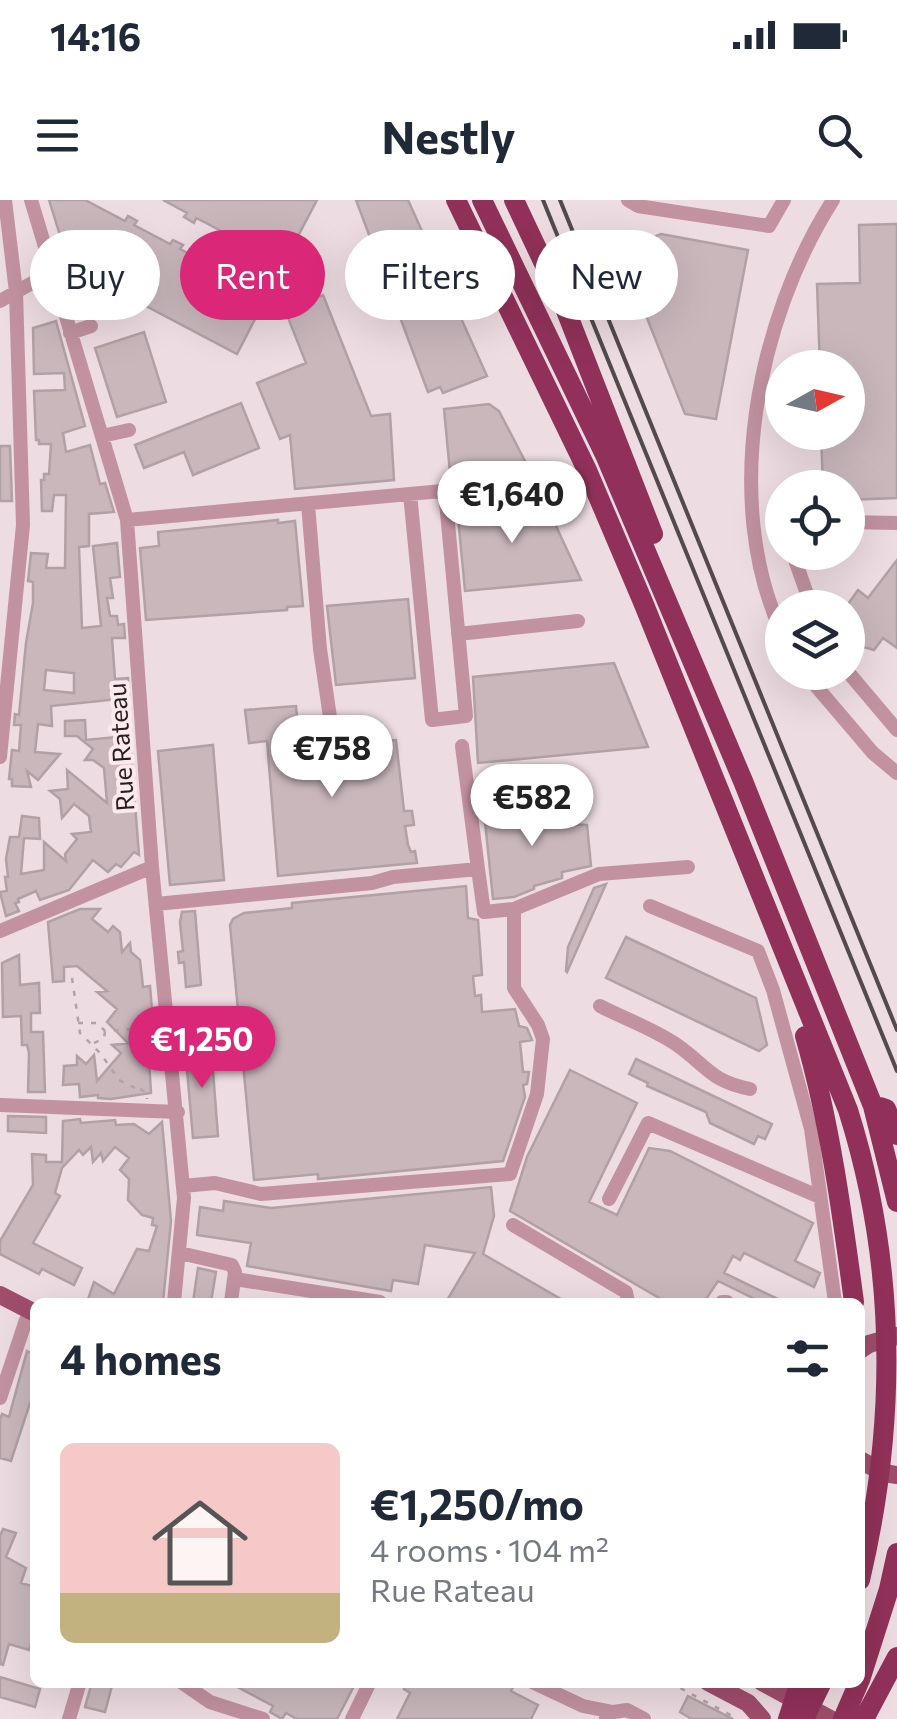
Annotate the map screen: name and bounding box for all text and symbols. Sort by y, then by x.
text: 14:16 [50,12,141,59]
icon: menu [30,108,85,163]
text: Nestly [381,108,516,163]
icon: search [812,108,867,163]
chip: Buy [30,230,160,320]
chip: Rent [180,230,325,320]
chip: Filters [345,230,515,320]
chip: New [535,230,678,320]
north arrow [765,350,865,450]
map controls [765,350,865,690]
pin: €1,640 [431,461,593,546]
button: locate [765,470,865,570]
text: €1,640 [459,473,565,513]
button: layers [765,590,865,690]
street label: Rue Rateau [101,682,139,812]
pin: €758 [273,715,391,800]
text: €758 [293,727,371,767]
pin: €582 [473,764,591,849]
text: €582 [493,776,572,816]
pin: €1,250 [121,1006,283,1091]
text: €1,250 [150,1018,254,1058]
icon: filters [780,1331,835,1386]
text: 4 homes [60,1332,222,1384]
text: €1,250/mo [370,1477,584,1529]
icon: home [140,1483,260,1603]
text: 4 rooms · 104 m² [370,1529,609,1569]
text: Rue Rateau [370,1569,535,1609]

